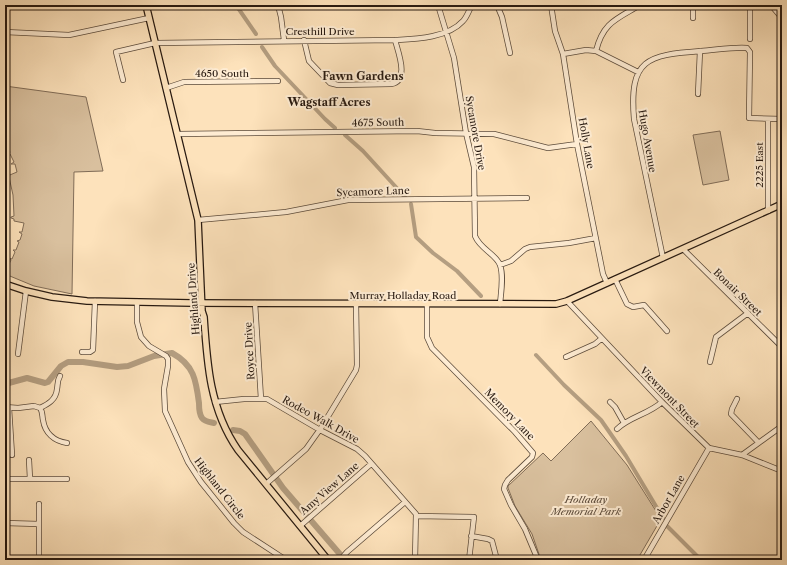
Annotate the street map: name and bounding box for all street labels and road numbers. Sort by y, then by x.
street label: Cresthill Drive [285,25,355,38]
street label: 4650 South [195,67,250,80]
street label: Sycamore Drive [463,95,489,172]
street label: Hugo Avenue [636,109,660,174]
street label: 4675 South [352,116,405,129]
street label: Holly Lane [576,116,597,170]
street label: 2225 East [753,142,766,188]
street label: Sycamore Lane [336,184,410,199]
street label: Highland Drive [184,262,203,336]
street label: Bonair Street [711,266,765,319]
street label: Murray Holladay Road [350,289,456,302]
street label: Royce Drive [241,321,258,380]
street label: Viewmont Street [636,363,702,431]
street label: Memory Lane [482,386,538,443]
street label: Rodeo Walk Drive [280,393,362,446]
street label: Highland Circle [191,455,248,522]
street label: Amy View Lane [296,459,362,518]
street label: Arbor Lane [649,472,688,527]

